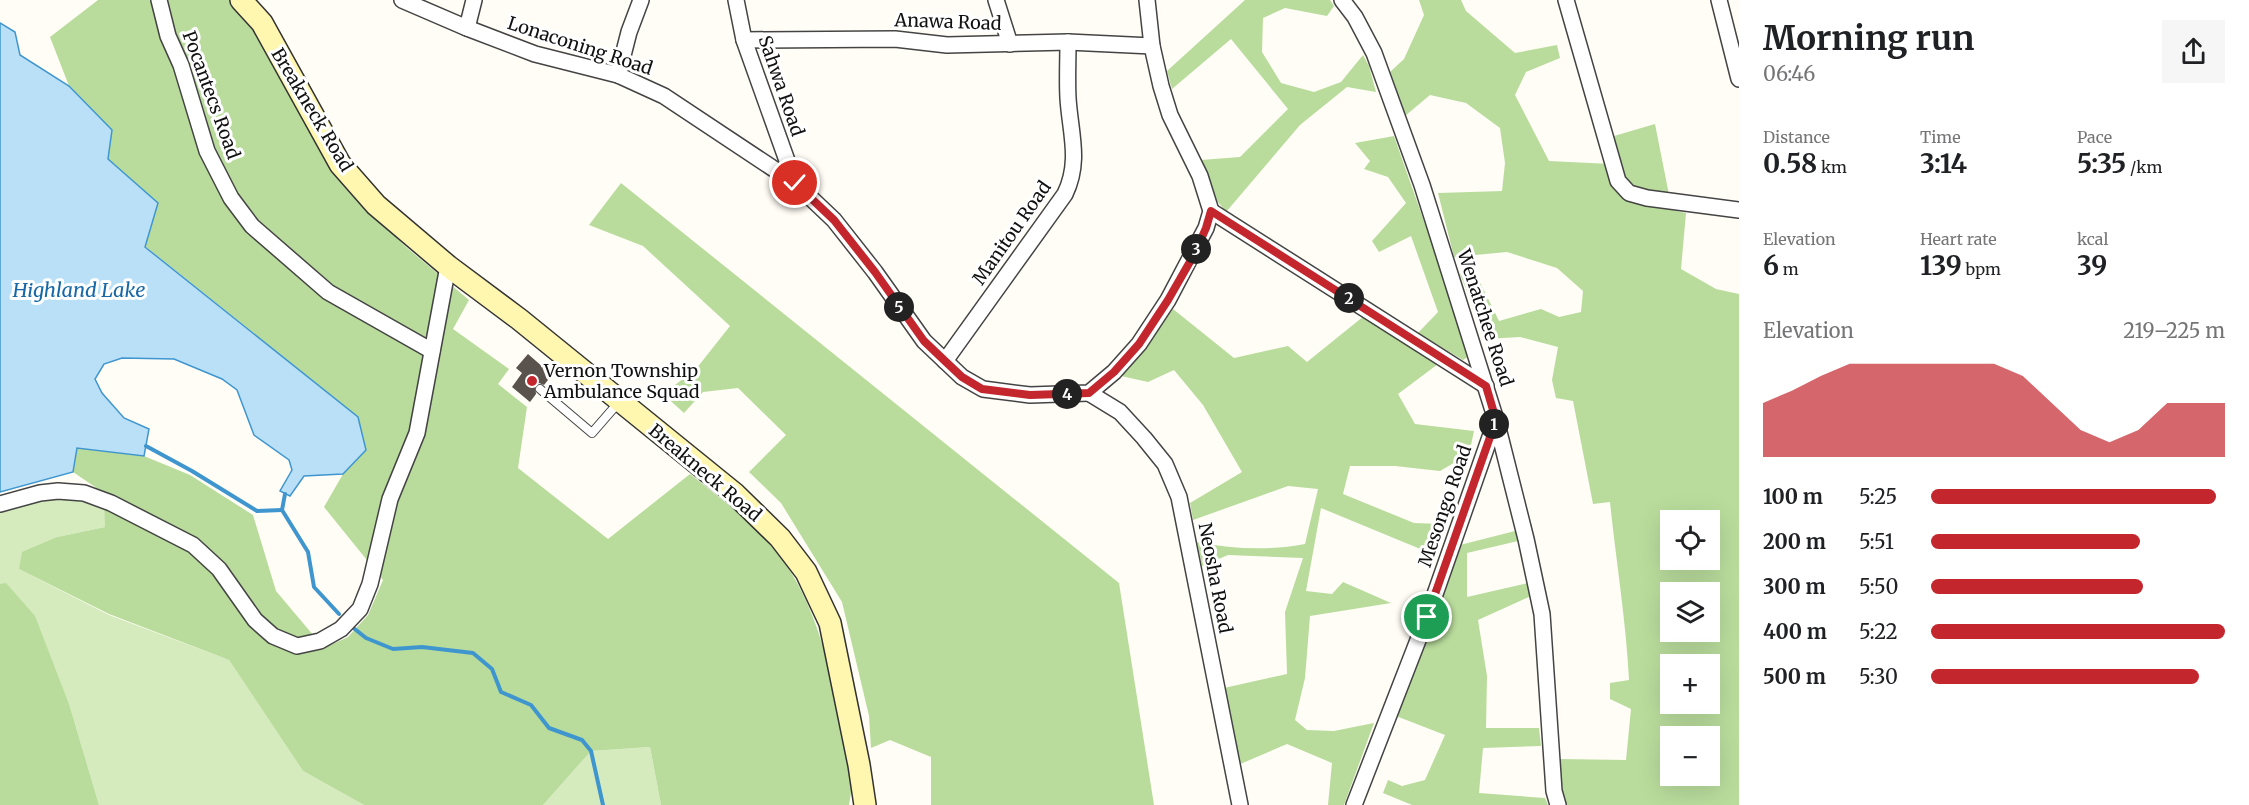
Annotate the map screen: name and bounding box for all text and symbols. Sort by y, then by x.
street label: Anawa Road [893,8,1002,35]
street label: Lonaconing Road [505,11,656,80]
text: Morning run [1763,18,1974,59]
button: share [2162,20,2225,83]
street label: Pocantecs Road [178,28,245,162]
street label: Sahwa Road [754,32,809,139]
street label: Breakneck Road [267,44,358,176]
text: 06:46 [1763,61,1815,86]
text: Distance [1763,127,1830,147]
text: Time [1920,127,1961,147]
text: Pace [2077,127,2112,147]
text: 0.58 [1763,147,1817,180]
text: 3:14 [1920,147,1967,180]
text: 5:35 [2077,147,2126,180]
pin [769,157,820,208]
text: km [1817,157,1847,177]
text: /km [2126,157,2162,177]
icon: check [778,166,811,199]
street label: Manitou Road [967,176,1056,289]
text: Elevation [1763,229,1836,249]
text: Heart rate [1920,229,1997,249]
text: kcal [2077,229,2108,249]
pin: 3 [1181,234,1211,264]
text: 3 [1191,239,1201,259]
street label: Wenatchee Road [1452,246,1518,389]
text: 6 [1763,249,1779,282]
text: 139 [1920,249,1962,282]
text: 39 [2077,249,2107,282]
text: m [1779,259,1799,279]
text: bpm [1962,259,2001,279]
water label: Highland Lake [11,277,146,302]
pin: 2 [1334,283,1364,313]
text: 2 [1344,288,1354,308]
pin: 5 [884,292,914,322]
text: 5 [894,297,904,317]
text: Elevation [1763,318,1854,343]
text: 219–225 m [2123,318,2225,343]
place label: Vernon Township Ambulance Squad [543,359,700,403]
marker: Vernon Township Ambulance Squad [525,374,539,388]
pin: 4 [1052,379,1082,409]
text: 4 [1062,384,1072,404]
pin: 1 [1479,409,1509,439]
text: 1 [1490,414,1498,434]
street label: Breakneck Road [644,419,766,527]
street label: Mesongo Road [1413,442,1476,570]
text: 100 m [1763,484,1823,509]
text: 5:25 [1859,484,1897,509]
map controls [1660,510,1720,786]
button: locate [1660,510,1720,570]
street label: Neosha Road [1194,521,1237,635]
text: 200 m [1763,529,1826,554]
text: 5:51 [1859,529,1894,554]
text: 300 m [1763,574,1826,599]
text: 5:50 [1859,574,1898,599]
button: layers [1660,582,1720,642]
pin [1401,591,1452,642]
icon: arrive [1410,600,1443,633]
text: 400 m [1763,619,1827,644]
text: 5:22 [1859,619,1898,644]
button: + [1660,654,1720,714]
text: 500 m [1763,664,1826,689]
text: 5:30 [1859,664,1898,689]
button: − [1660,726,1720,786]

